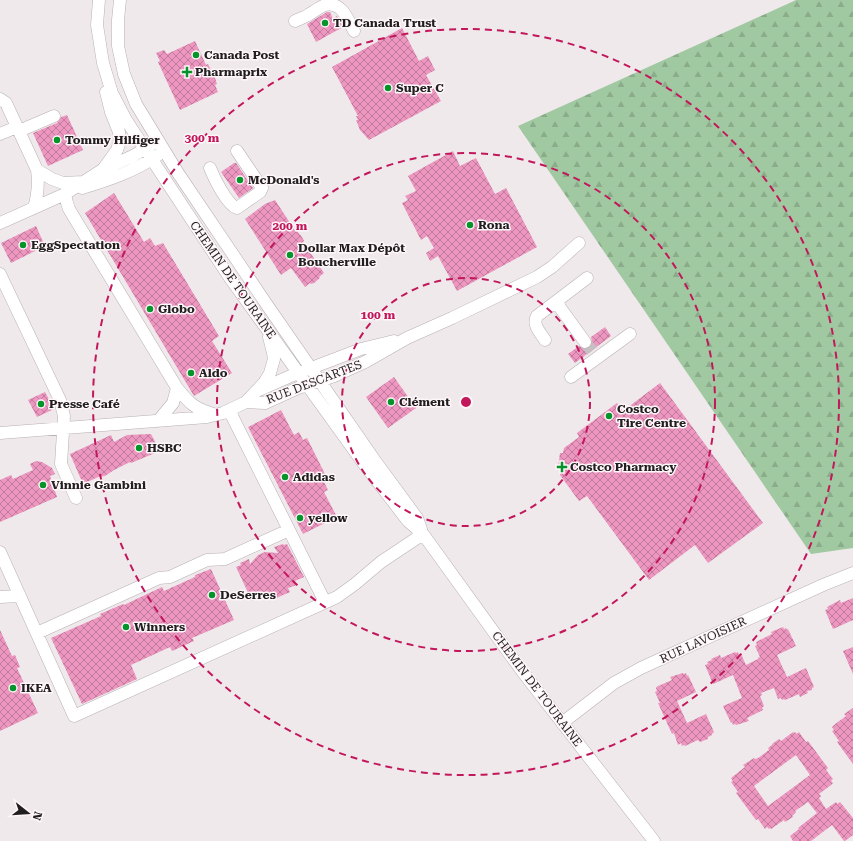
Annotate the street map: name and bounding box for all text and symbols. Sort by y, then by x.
place label: TD Canada Trust [333,16,436,30]
marker: TD Canada Trust [320,18,330,28]
place label: Canada Post [204,48,279,62]
marker: Canada Post [191,50,201,60]
place label: Pharmaprix [195,65,267,79]
marker: Pharmaprix [182,67,192,77]
place label: Super C [396,81,444,95]
marker: Super C [383,83,393,93]
text: 300 m [185,131,220,145]
place label: Tommy Hilfiger [65,133,160,147]
marker: Tommy Hilfiger [52,135,62,145]
place label: McDonald's [248,173,320,187]
marker: McDonald's [235,175,245,185]
street label: CHEMIN DE TOURAINE [187,218,279,342]
place label: Rona [478,218,510,232]
text: 200 m [273,219,308,233]
marker: Rona [465,220,475,230]
place label: EggSpectation [31,238,120,252]
marker: EggSpectation [18,240,28,250]
place label: Dollar Max Dépôt Boucherville [298,241,405,269]
marker: Dollar Max Dépôt Boucherville [285,250,295,260]
place label: Globo [158,302,195,316]
marker: Globo [145,304,155,314]
text: 100 m [361,308,396,322]
street label: RUE DESCARTES [264,357,364,407]
place label: Aldo [199,366,228,380]
marker: Aldo [186,368,196,378]
place label: Clément [399,395,450,409]
centre of rings [459,395,473,409]
place label: Presse Café [49,397,120,411]
marker: Clément [386,397,396,407]
marker: Presse Café [36,399,46,409]
place label: Costco Tire Centre [617,402,686,430]
marker: Costco Tire Centre [604,411,614,421]
place label: HSBC [147,441,182,455]
marker: HSBC [134,443,144,453]
place label: Costco Pharmacy [570,460,677,474]
marker: Costco Pharmacy [557,462,567,472]
place label: Adidas [293,470,335,484]
marker: Adidas [280,472,290,482]
place label: Vinnie Gambini [51,478,146,492]
marker: Vinnie Gambini [38,480,48,490]
place label: yellow [308,511,348,525]
marker: yellow [295,513,305,523]
place label: DeSerres [220,588,276,602]
marker: DeSerres [207,590,217,600]
street label: RUE LAVOISIER [658,614,749,666]
place label: Winners [134,620,185,634]
marker: Winners [121,622,131,632]
street label: CHEMIN DE TOURAINE [489,629,585,749]
place label: IKEA [21,681,52,695]
marker: IKEA [8,683,18,693]
north arrow [8,793,48,833]
text: N [29,810,45,822]

